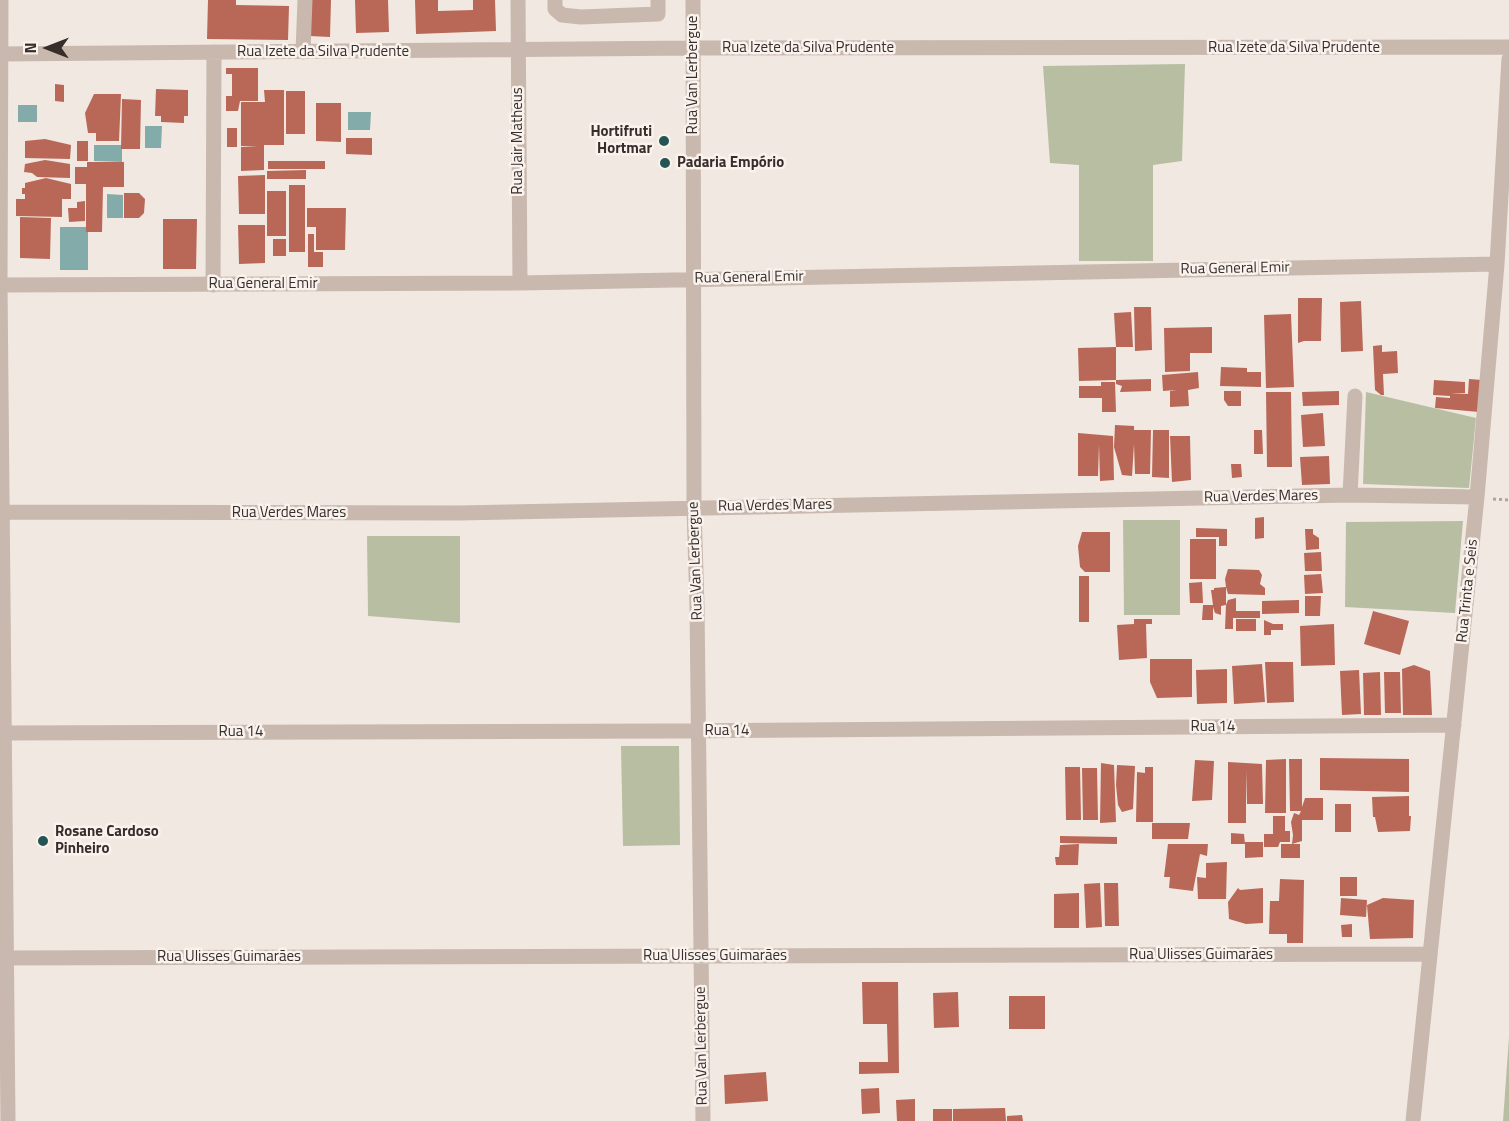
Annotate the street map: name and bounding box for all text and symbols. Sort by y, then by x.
street label: Rua Van Lerbergue [684,16,702,134]
north arrow [18,18,78,78]
street label: Rua Izete da Silva Prudente [722,39,894,57]
street label: Rua Izete da Silva Prudente [1208,39,1380,57]
text: N [18,42,42,54]
street label: Rua Izete da Silva Prudente [237,43,409,61]
street label: Rua Jair Matheus [509,87,527,195]
place label: Hortifruti Hortmar [590,123,652,158]
marker: Hortifruti Hortmar [657,134,671,148]
place label: Padaria Empório [677,154,784,172]
marker: Padaria Empório [658,156,672,170]
street label: Rua General Emir [1180,259,1290,279]
street label: Rua General Emir [694,268,804,288]
street label: Rua General Emir [208,275,318,293]
street label: Rua Verdes Mares [1204,487,1318,507]
street label: Rua Verdes Mares [718,496,832,516]
street label: Rua Van Lerbergue [685,501,707,621]
street label: Rua Verdes Mares [232,504,346,522]
street label: Rua Trinta e Seis [1454,538,1482,644]
street label: Rua 14 [1191,718,1235,736]
street label: Rua 14 [705,722,749,740]
street label: Rua 14 [219,723,263,741]
place label: Rosane Cardoso Pinheiro [55,823,159,858]
marker: Rosane Cardoso Pinheiro [36,834,50,848]
street label: Rua Ulisses Guimarães [1129,946,1273,964]
street label: Rua Ulisses Guimarães [643,947,787,965]
street label: Rua Ulisses Guimarães [157,948,301,966]
street label: Rua Van Lerbergue [692,986,712,1106]

